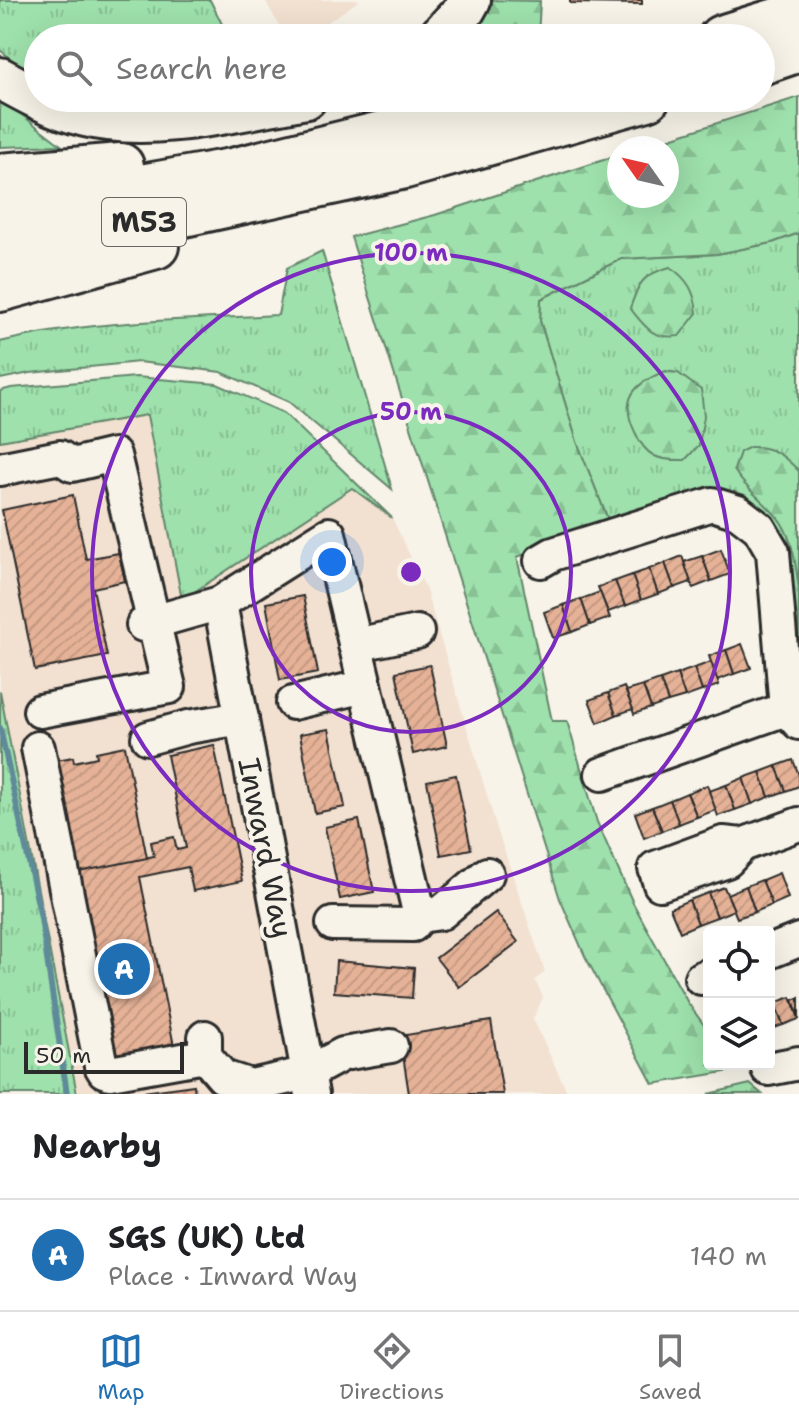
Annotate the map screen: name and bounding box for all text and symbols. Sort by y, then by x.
search box [24,24,775,112]
icon: search [52,46,96,90]
text: Search here [116,48,287,89]
north arrow [607,136,679,208]
road number: M53 [102,198,186,246]
text: 100 m [374,237,448,269]
text: 50 m [380,396,442,428]
your location [312,542,352,582]
centre of rings [397,558,425,586]
street label: Inward Way [228,754,304,942]
map controls [703,926,775,1070]
button: locate [703,926,775,998]
pin: A [98,939,150,999]
button: layers [703,998,775,1070]
scale bar [24,1038,184,1074]
text: 50 m [36,1041,91,1070]
text: Nearby [32,1123,162,1169]
text: SGS (UK) Ltd [108,1217,305,1258]
text: A [48,1238,68,1273]
text: 140 m [690,1238,767,1273]
text: Place · Inward Way [108,1258,358,1293]
tab: Map [97,1329,145,1406]
tab: Directions [339,1329,444,1406]
tab: Saved [639,1329,702,1406]

